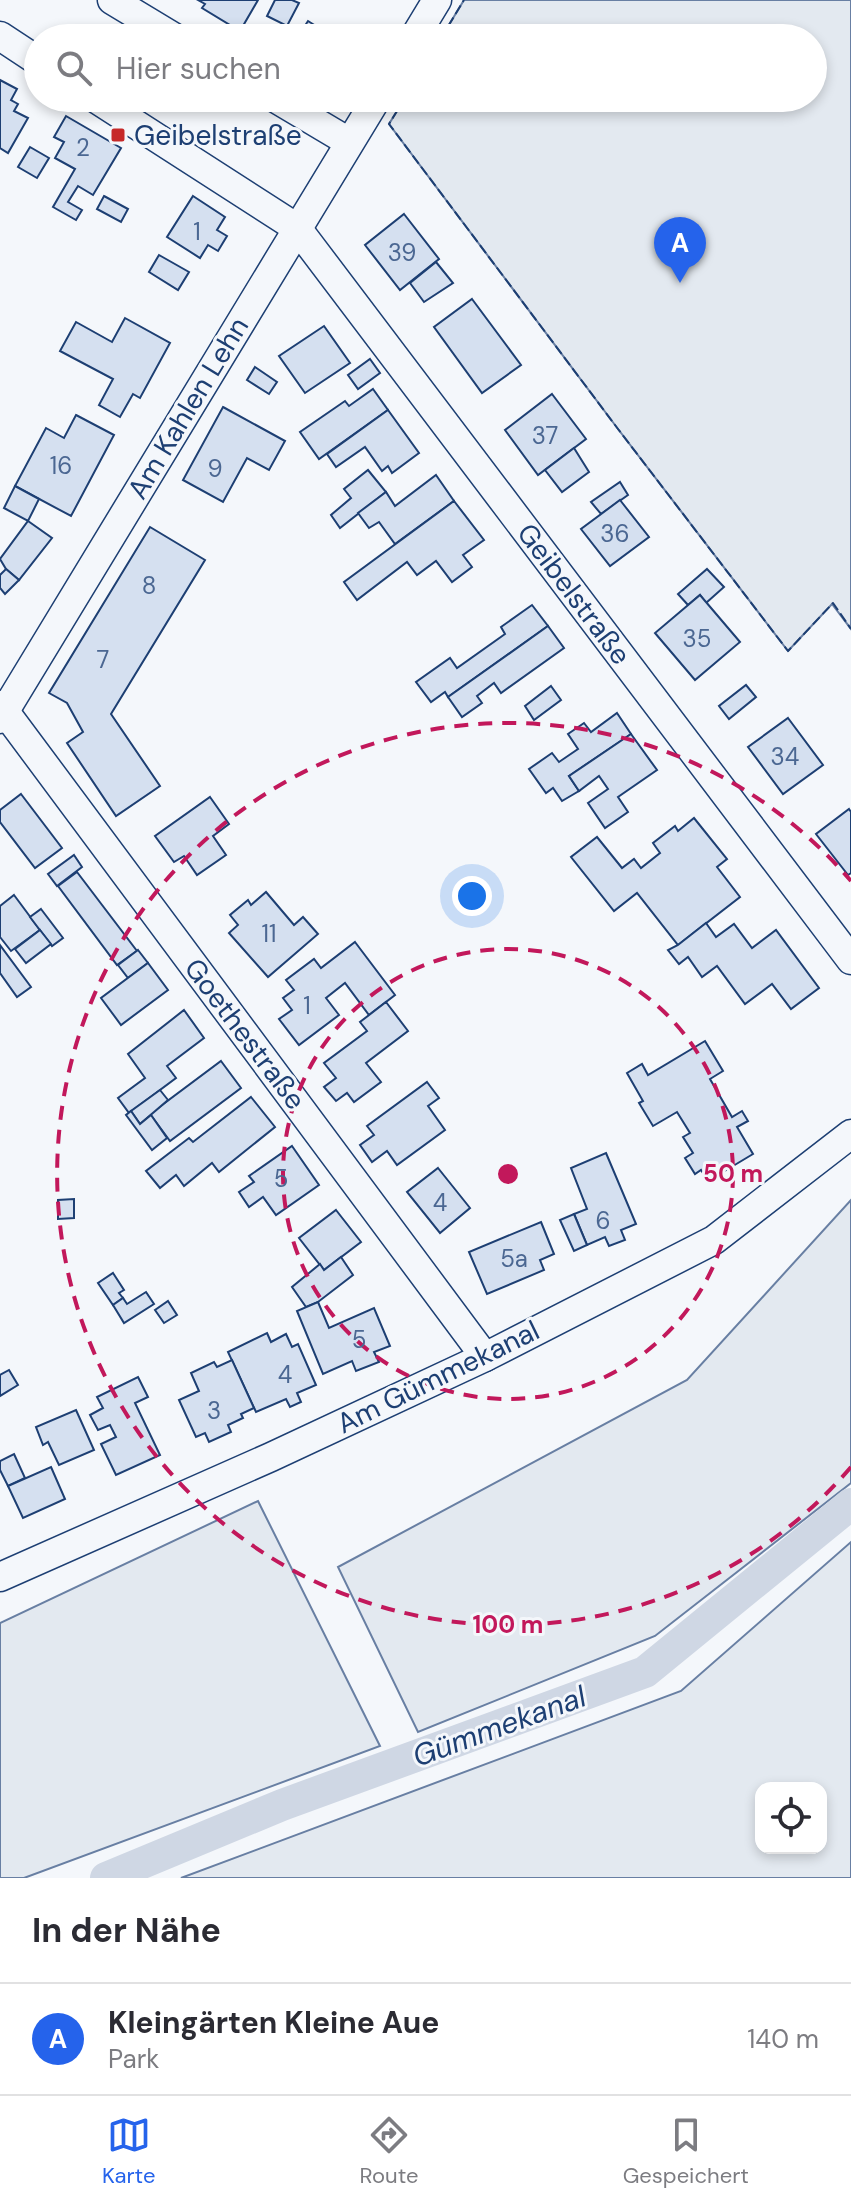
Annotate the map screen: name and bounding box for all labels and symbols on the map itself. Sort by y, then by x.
place label: Geibelstraße [134,117,302,154]
marker: Geibelstraße [109,126,127,144]
house number: 2 [76,132,90,163]
house number: 1 [193,216,201,247]
pin: A [654,217,706,283]
house number: 39 [388,237,416,268]
street label: Am Kahlen Lehn [119,310,257,506]
house number: 37 [532,420,558,451]
house number: 16 [50,450,72,481]
house number: 9 [207,453,223,484]
street label: Geibelstraße [509,516,639,672]
house number: 36 [600,518,630,549]
house number: 8 [142,570,156,601]
house number: 35 [683,623,711,654]
house number: 7 [97,644,109,675]
house number: 34 [771,741,799,772]
your location [452,876,492,916]
house number: 11 [262,918,276,949]
street label: Goethestraße [176,951,314,1117]
house number: 1 [303,990,311,1021]
text: 50 m [703,1158,763,1189]
centre of rings [494,1160,522,1188]
house number: 5 [274,1163,288,1194]
house number: 4 [433,1187,447,1218]
house number: 6 [595,1205,611,1236]
house number: 5a [500,1243,528,1274]
street label: Am Gümmekanal [331,1312,545,1442]
house number: 5 [352,1324,366,1355]
house number: 4 [278,1359,292,1390]
house number: 3 [207,1395,221,1426]
text: 100 m [473,1609,543,1640]
water label: Gümmekanal [407,1676,592,1775]

